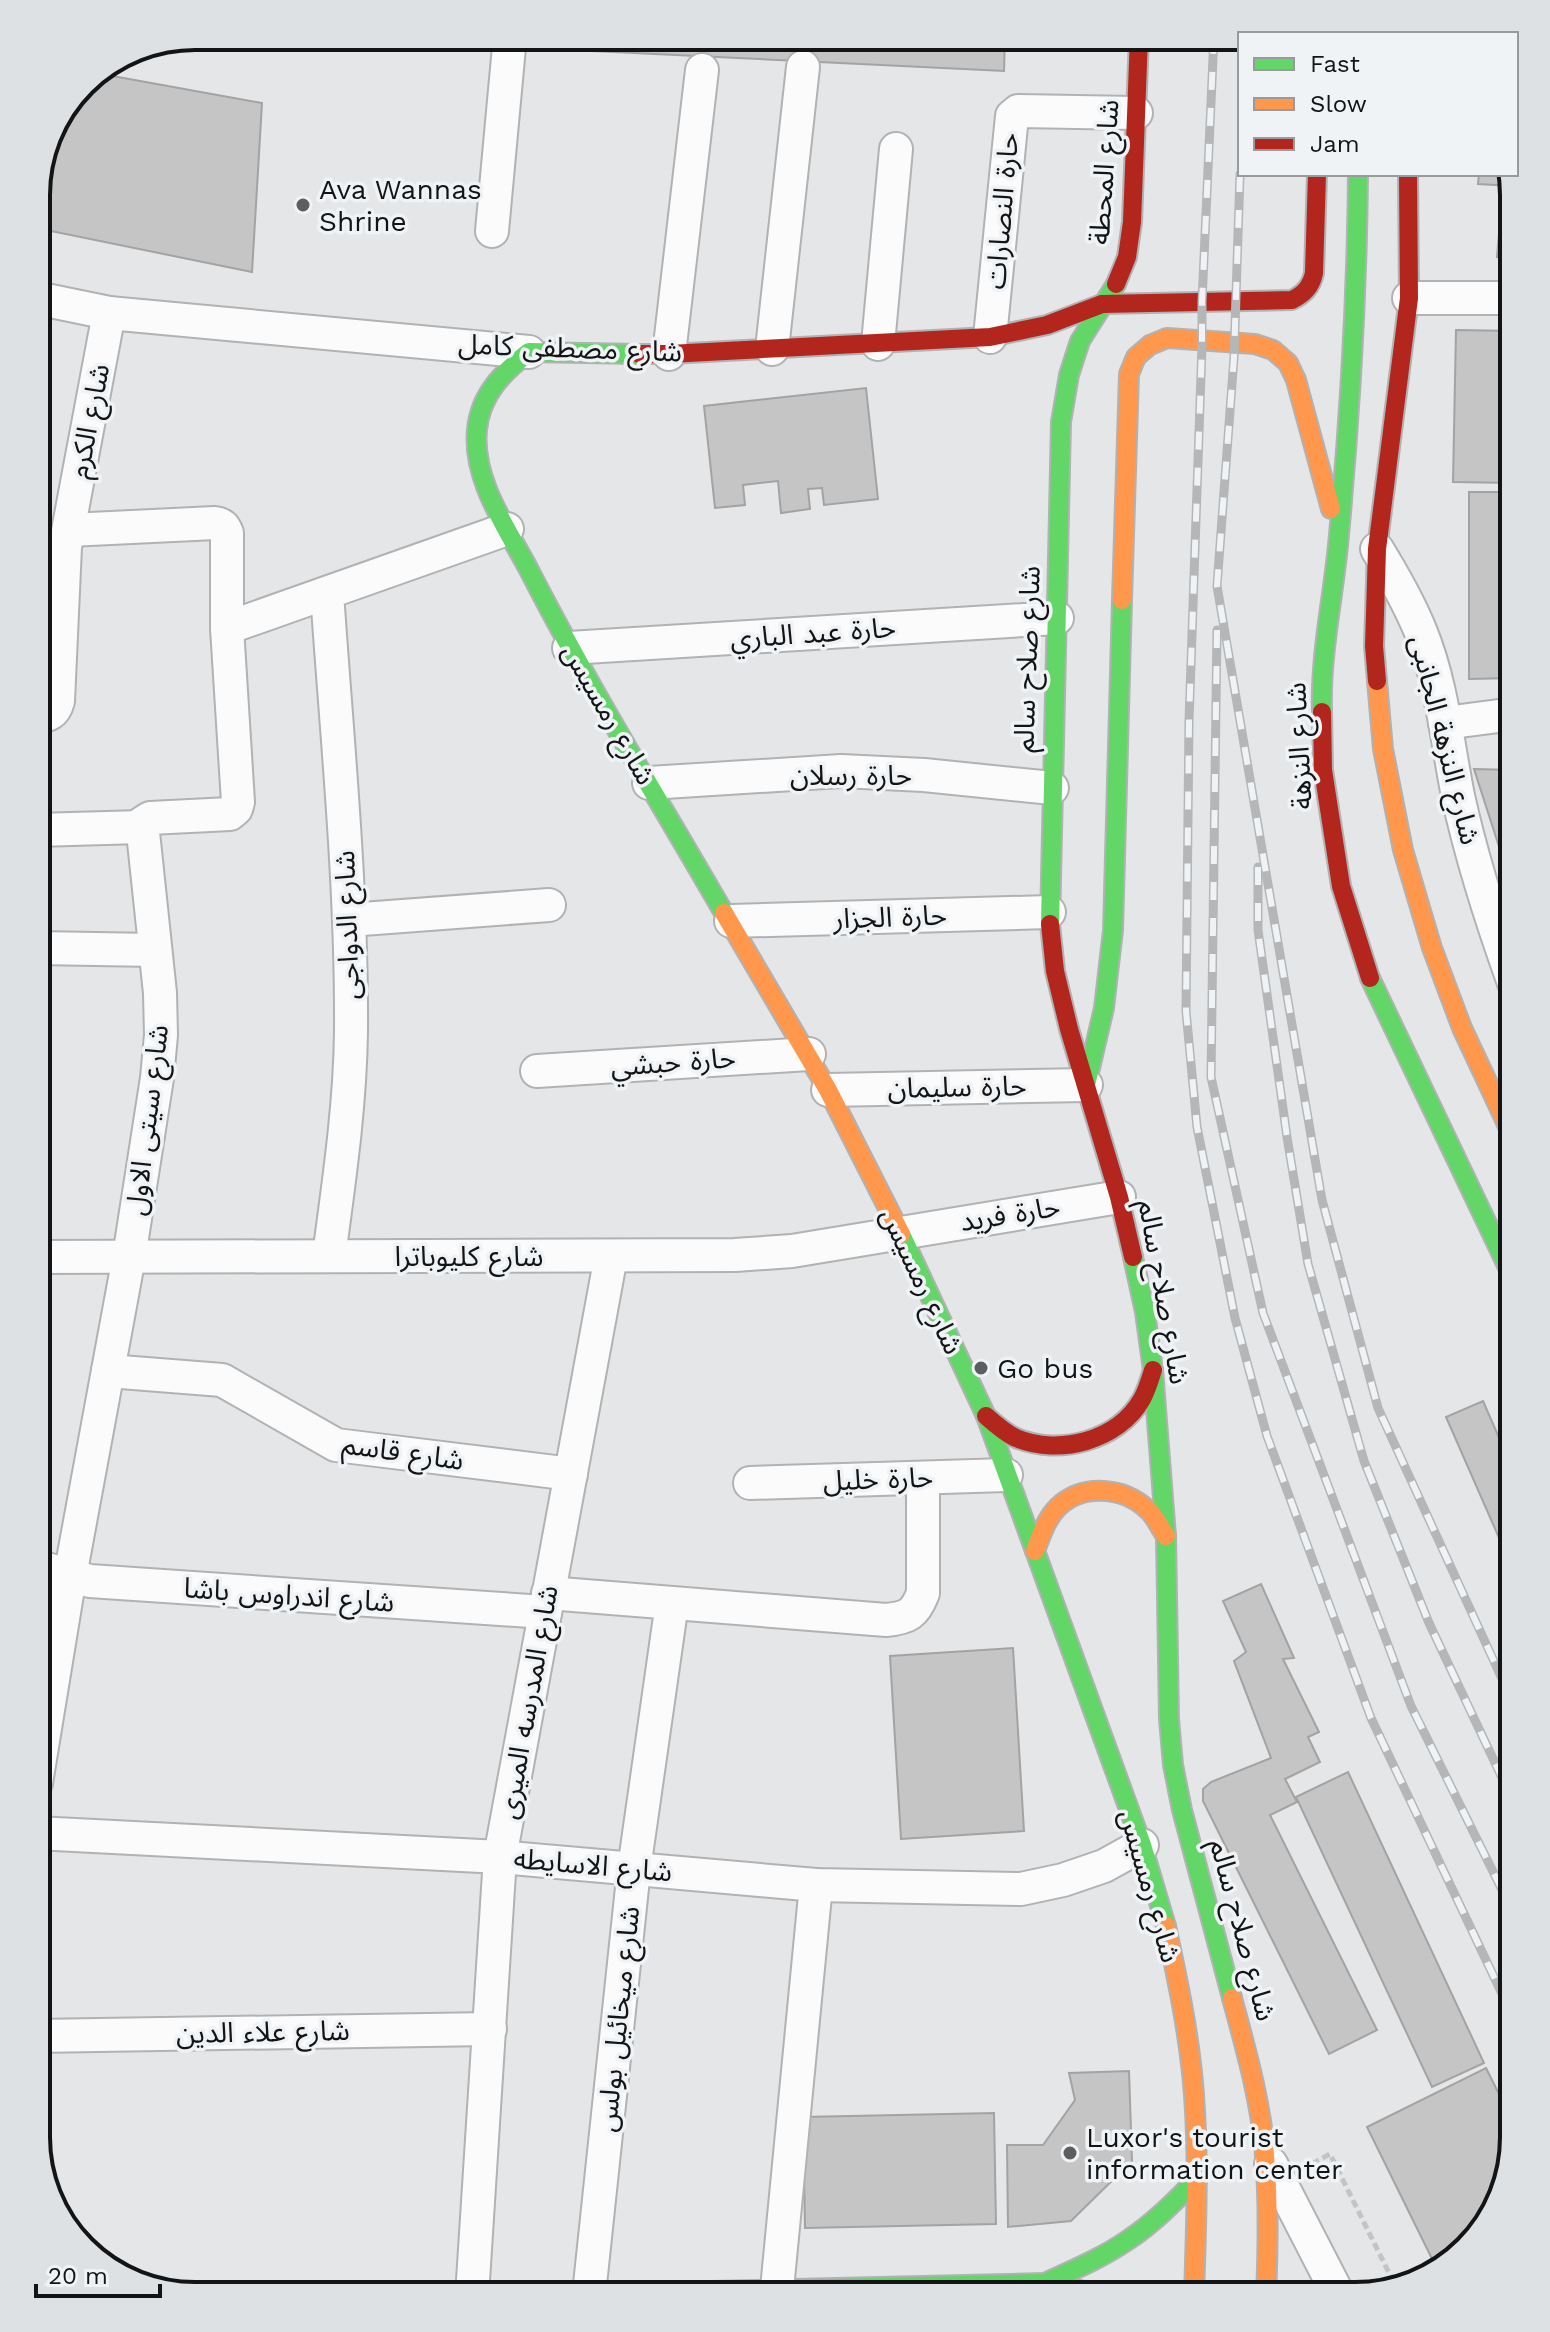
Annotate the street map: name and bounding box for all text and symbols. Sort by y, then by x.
legend [1238,32,1518,176]
text: Fast [1310,50,1360,78]
text: Slow [1310,90,1367,118]
street label: شارع المحطة [1082,98,1130,246]
text: Jam [1310,130,1360,158]
street label: حارة النصارات [979,131,1025,291]
place label: Ava Wannas Shrine [319,173,482,238]
marker: Ava Wannas Shrine [294,196,312,214]
street label: شارع مصطفى كامل [457,328,683,372]
street label: شارع الكرم [62,361,120,482]
street label: شارع صلاح سالم [1007,565,1052,753]
street label: حارة عبد الباري [729,611,897,660]
street label: شارع النزهة الجانبى [1399,632,1487,849]
street label: شارع رمسيس [552,637,663,793]
street label: شارع النزهة [1279,681,1323,810]
street label: حارة رسلان [790,759,912,792]
street label: شارع الدواجى [328,850,370,1000]
street label: حارة الجزار [832,899,947,936]
street label: شارع سيتى الاول [119,1023,179,1218]
street label: حارة حبشي [609,1041,737,1087]
street label: حارة سليمان [887,1069,1027,1105]
street label: حارة فريد [958,1190,1062,1238]
street label: شارع صلاح سالم [1127,1197,1196,1388]
street label: شارع رمسيس [870,1203,970,1361]
street label: شارع كليوباترا [395,1240,543,1277]
place label: Go bus [997,1352,1093,1385]
marker: Go bus [972,1359,990,1377]
street label: شارع قاسم [339,1427,466,1482]
street label: حارة خليل [822,1461,934,1497]
street label: شارع اندراوس باشا [182,1571,395,1623]
street label: شارع المدرسه الميرى [491,1583,569,1822]
street label: شارع رمسيس [1109,1806,1188,1967]
street label: شارع صلاح سالم [1198,1836,1283,2026]
street label: شارع الاسايطه [512,1842,674,1892]
street label: شارع ميخائيل بولس [590,1905,650,2134]
street label: شارع علاء الدين [176,2014,350,2054]
place label: Luxor's tourist information center [1086,2121,1343,2186]
marker: Luxor's tourist information center [1061,2144,1079,2162]
scale bar [36,2248,160,2298]
text: 20 m [48,2262,108,2290]

